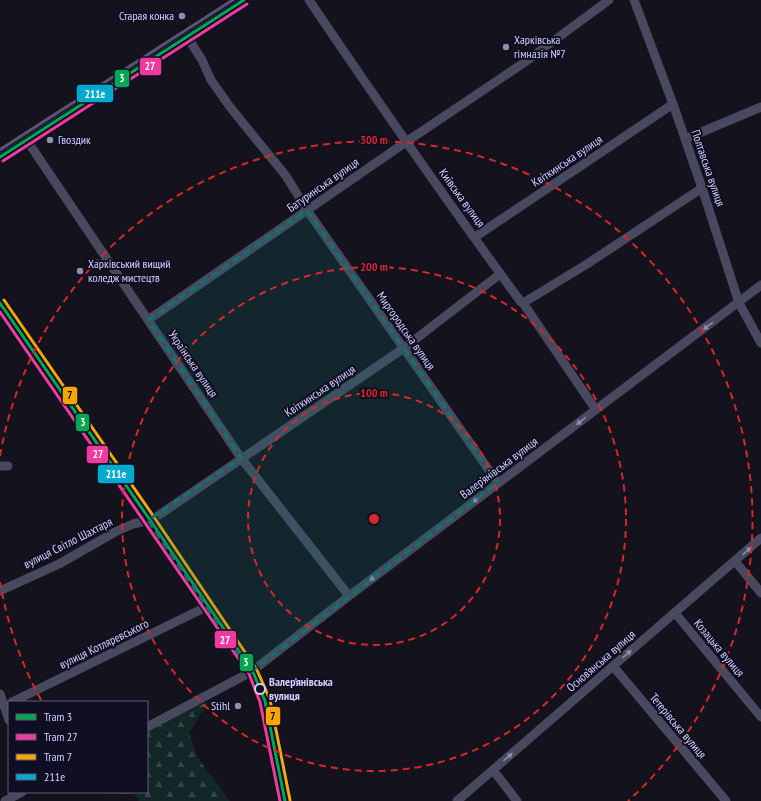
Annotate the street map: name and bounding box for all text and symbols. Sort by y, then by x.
place label: Старая конка [119,8,174,23]
marker: Старая конка [177,11,187,21]
place label: Харківська гімназія №7 [514,32,566,61]
marker: Харківська гімназія №7 [501,42,511,52]
line badge: 27 [139,57,162,76]
text: 27 [145,59,155,73]
line badge: 3 [114,69,130,88]
text: 3 [119,71,125,85]
line badge: 211е [76,84,114,103]
text: 211е [85,87,106,101]
street label: Полтавська вулиця [688,128,729,208]
street label: Квіткинська вулиця [528,131,605,190]
place label: Гвоздик [58,132,91,147]
text: 300 m [360,132,388,147]
marker: Гвоздик [45,135,55,145]
street label: Батуринська вулиця [284,154,362,215]
street label: Київська вулиця [436,165,489,230]
place label: Харківський вищий коледж мистецтв [88,256,171,285]
text: 200 m [360,259,388,274]
marker: Харківський вищий коледж мистецтв [75,266,85,276]
street label: Миргородська вулиця [374,289,439,373]
one-way arrow [702,322,713,331]
street label: Українська вулиця [165,327,222,400]
street label: Квіткинська вулиця [281,361,358,420]
text: 100 m [360,385,388,400]
line badge: 7 [62,386,78,405]
text: 7 [67,388,73,402]
line badge: 3 [75,413,90,432]
text: 3 [80,415,86,429]
one-way arrow [576,417,587,425]
street label: Валер’янівська вулиця [457,433,541,502]
line badge: 27 [86,445,109,464]
text: 27 [93,447,103,461]
line badge: 211е [97,464,135,484]
text: 211е [106,467,127,481]
one-way arrow [472,495,483,503]
centre of rings [367,512,381,526]
street label: вулиця Світло Шахтаря [21,514,115,571]
one-way arrow [741,546,752,555]
one-way arrow [368,573,379,582]
street label: вулиця Котляревського [57,615,151,672]
street label: Козацька вулиця [691,616,748,680]
street label: Основ’янська вулиця [563,626,638,695]
line badge: 27 [214,630,237,649]
text: 27 [220,633,230,647]
one-way arrow [622,649,632,658]
line badge: 3 [239,653,254,672]
text: 3 [243,655,249,669]
place label: Валер’янівська вулиця [269,674,333,703]
marker: Валер’янівська вулиця [254,683,266,695]
street label: Тетерівська вулиця [647,690,710,762]
place label: Stihl [211,698,230,713]
legend [8,701,148,793]
marker: Stihl [233,701,243,711]
line badge: 7 [265,706,281,726]
text: Tram 3 [44,709,72,724]
text: 7 [270,709,276,723]
text: Tram 27 [44,729,78,744]
text: Tram 7 [44,749,72,764]
one-way arrow [502,753,513,762]
text: 211е [44,769,65,784]

